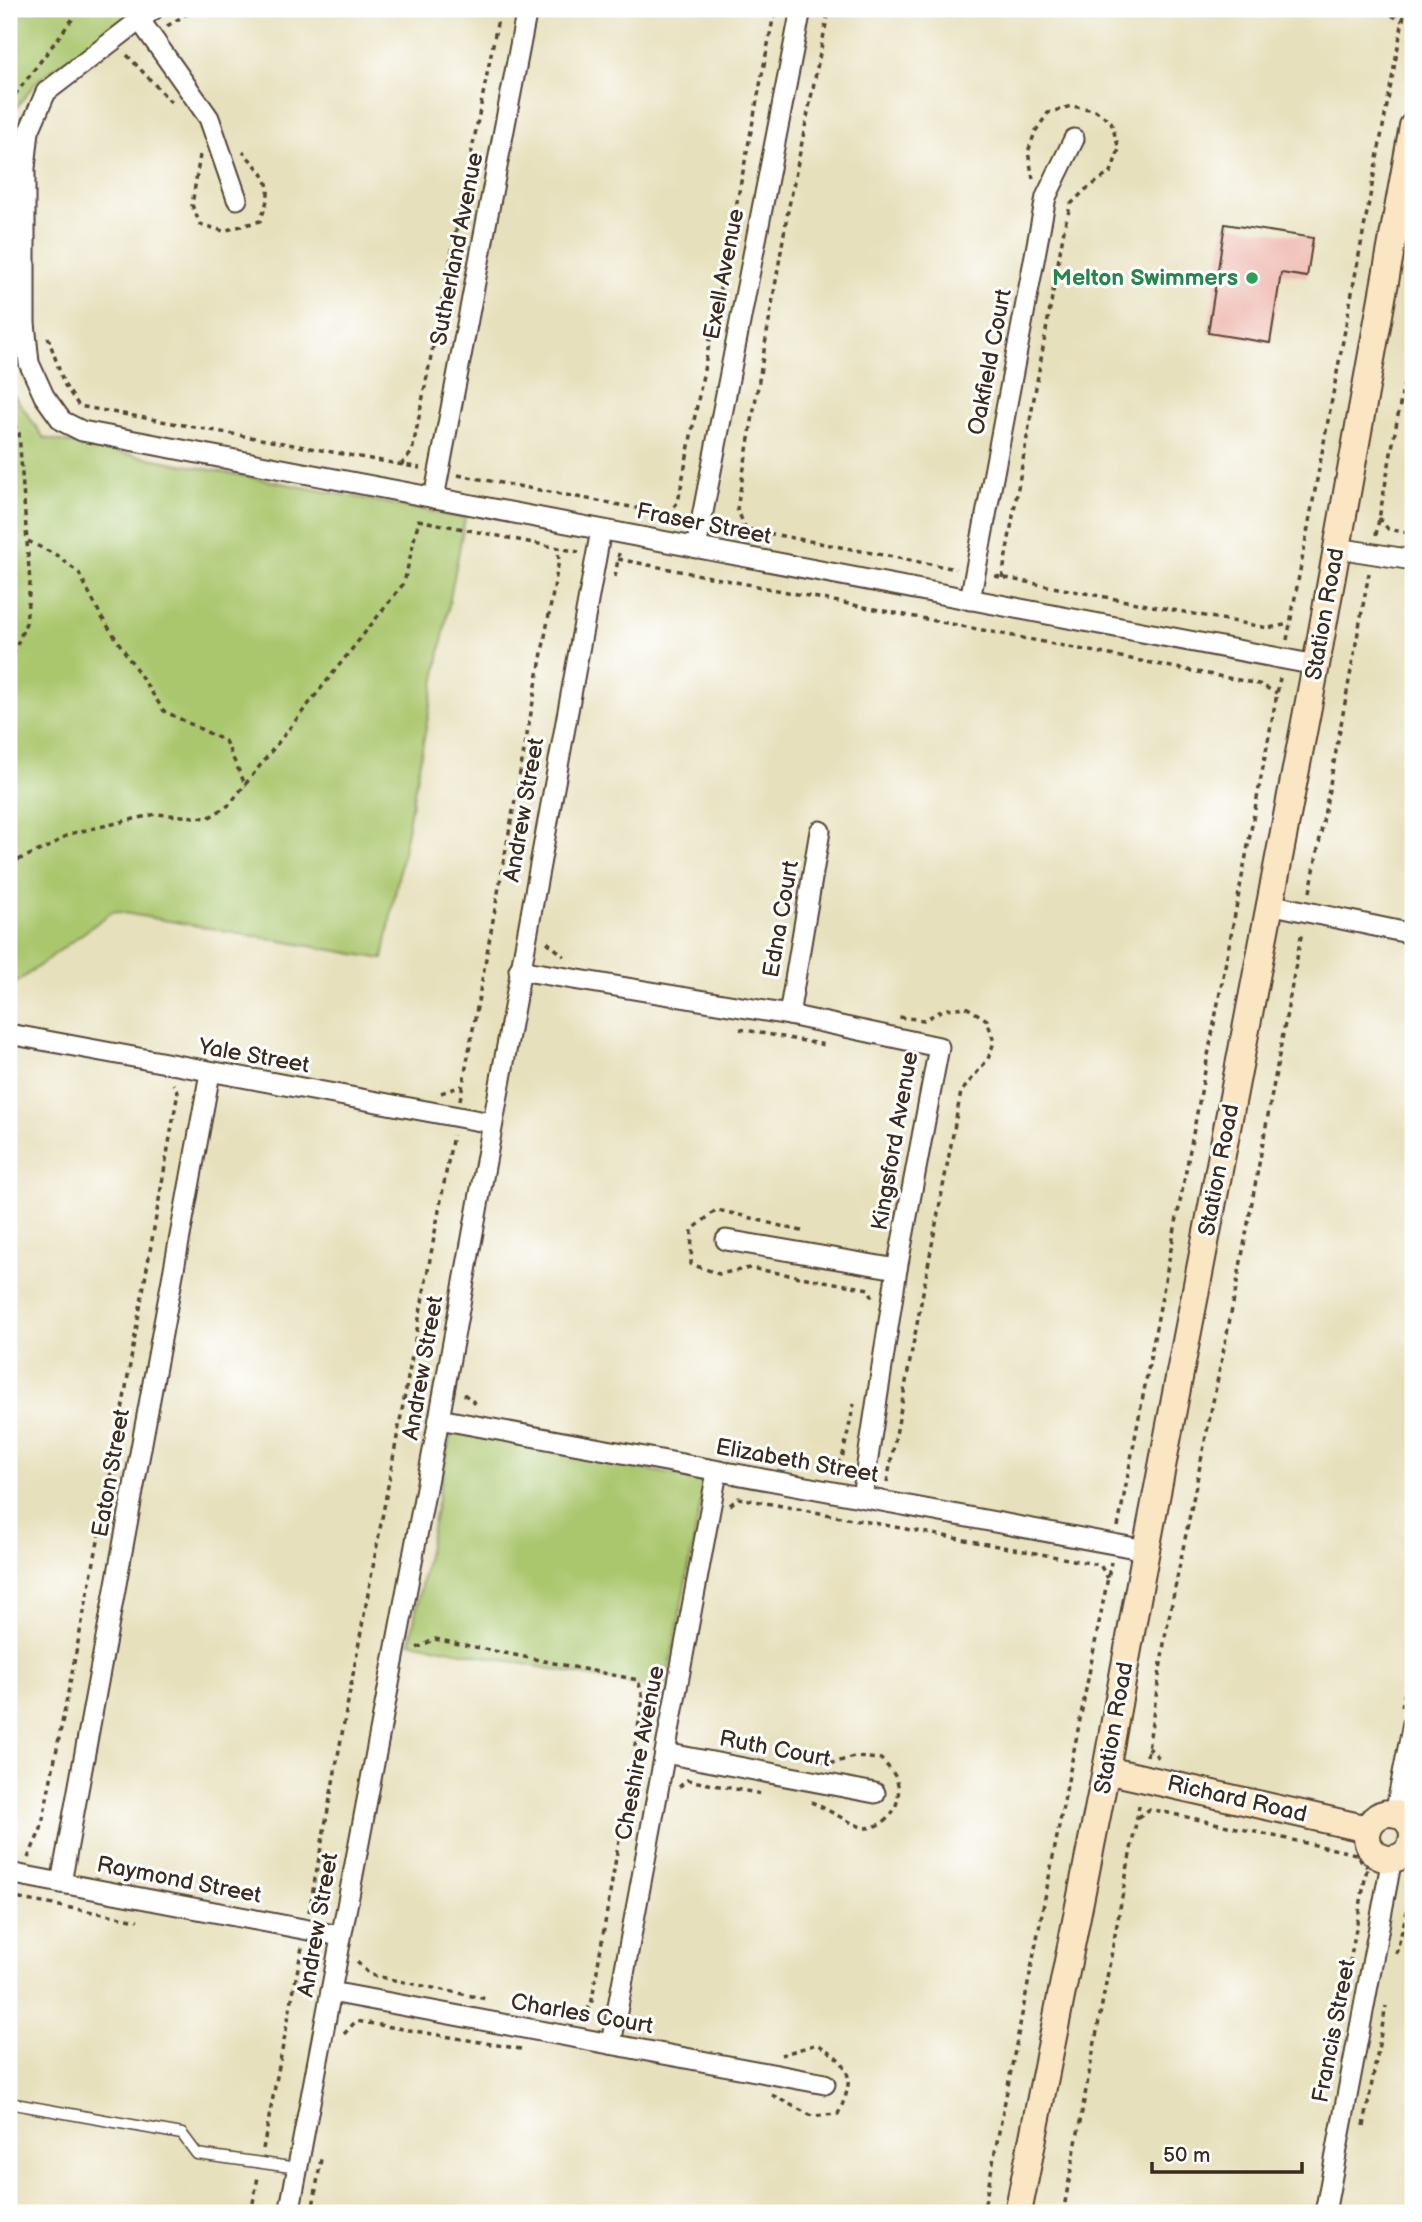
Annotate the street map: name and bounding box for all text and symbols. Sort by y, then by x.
street label: Sutherland Avenue [425,150,489,348]
street label: Exell Avenue [698,206,750,342]
place label: Melton Swimmers [1052,264,1238,292]
marker: Melton Swimmers [1244,270,1260,286]
street label: Oakfield Court [962,287,1018,437]
street label: Fraser Street [634,497,774,551]
street label: Station Road [1300,546,1350,682]
street label: Andrew Street [498,736,550,884]
street label: Edna Court [757,858,805,980]
street label: Yale Street [195,1032,312,1080]
street label: Kingsford Avenue [865,1049,925,1233]
street label: Station Road [1193,1102,1245,1238]
street label: Andrew Street [397,1294,449,1442]
street label: Eaton Street [86,1407,136,1539]
street label: Elizabeth Street [713,1433,881,1489]
street label: Station Road [1089,1660,1139,1796]
street label: Cheshire Avenue [609,1663,671,1843]
street label: Ruth Court [717,1724,833,1774]
street label: Richard Road [1164,1769,1310,1829]
street label: Raymond Street [94,1850,264,1910]
street label: Andrew Street [292,1851,344,1999]
street label: Francis Street [1306,1957,1362,2105]
street label: Charles Court [509,1988,655,2040]
scale bar [1152,2131,1303,2175]
text: 50 m [1163,2143,1210,2168]

